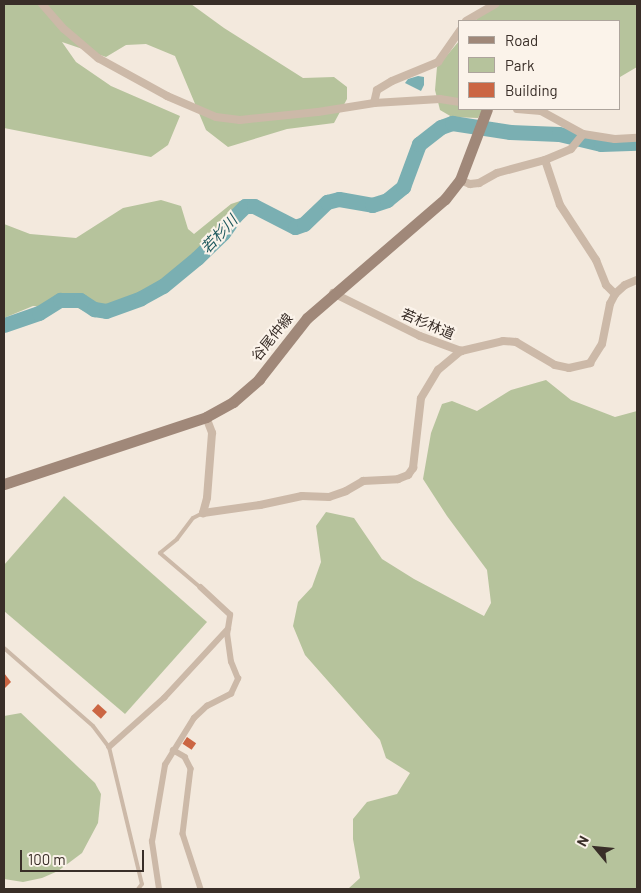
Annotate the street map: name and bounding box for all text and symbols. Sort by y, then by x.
legend [458,20,621,110]
text: Road [505,31,538,49]
text: Park [505,56,534,74]
text: Building [505,81,558,99]
water label: 若杉川 [197,211,241,257]
street label: 若杉林道 [399,305,457,343]
street label: 谷尾仲線 [248,310,296,364]
north arrow [571,823,621,873]
text: N [573,833,592,849]
scale bar [22,840,146,872]
text: 100 m [28,850,66,868]

